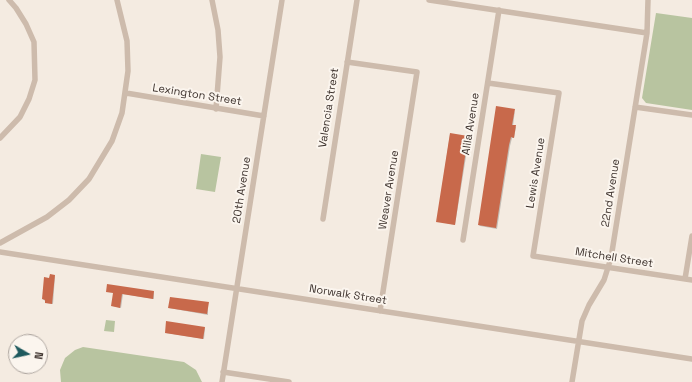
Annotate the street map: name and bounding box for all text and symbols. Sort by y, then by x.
street label: Valencia Street [316,67,342,149]
street label: Lexington Street [152,81,242,109]
street label: Alila Avenue [460,92,482,156]
street label: Lewis Avenue [524,137,548,209]
street label: Weaver Avenue [376,149,402,231]
street label: 20th Avenue [230,156,254,224]
street label: 22nd Avenue [599,158,623,228]
street label: Mitchell Street [574,245,654,271]
street label: Norwalk Street [308,282,388,308]
north arrow [8,334,48,374]
text: N [31,351,46,360]

